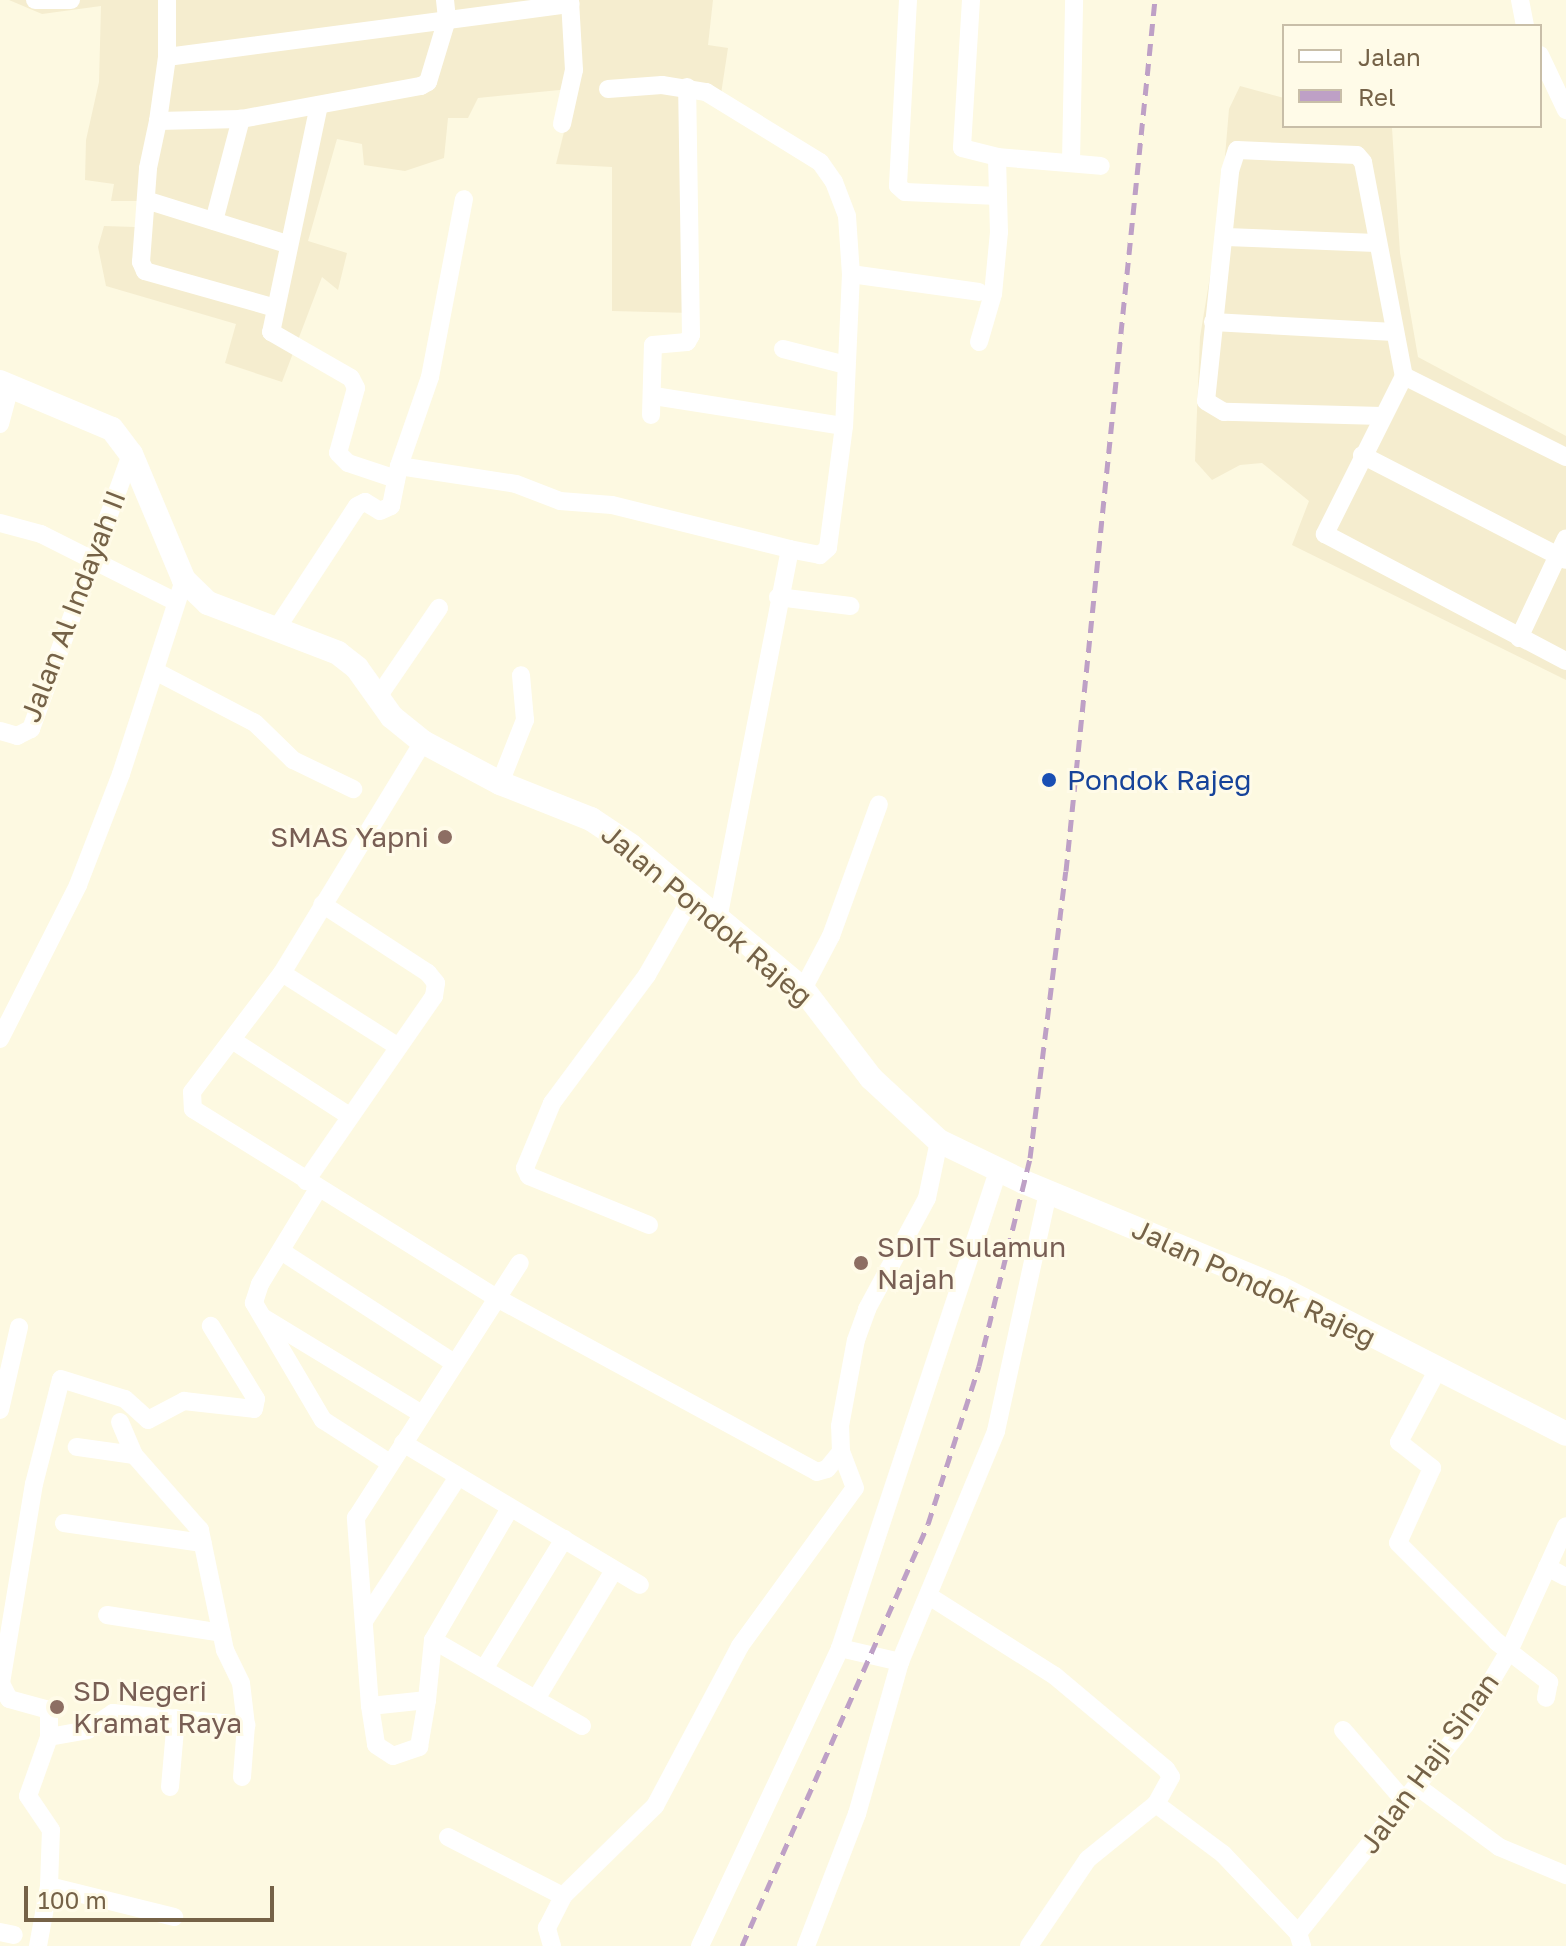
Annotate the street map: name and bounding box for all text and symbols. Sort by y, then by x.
legend [1282,24,1542,128]
text: Jalan [1358,42,1421,71]
text: Rel [1358,82,1396,111]
street label: Jalan Al Indayah II [13,485,133,727]
place label: Pondok Rajeg [1067,763,1251,797]
marker: Pondok Rajeg [1038,769,1060,791]
street label: Jalan Pondok Rajeg [595,817,819,1013]
place label: SMAS Yapni [270,820,429,854]
marker: SMAS Yapni [436,828,454,846]
street label: Jalan Pondok Rajeg [1127,1212,1381,1354]
place label: SDIT Sulamun Najah [877,1230,1066,1296]
marker: SDIT Sulamun Najah [852,1254,870,1272]
street label: Jalan Haji Sinan [1352,1666,1506,1860]
place label: SD Negeri Kramat Raya [73,1674,242,1740]
marker: SD Negeri Kramat Raya [48,1698,66,1716]
scale bar [28,1870,278,1920]
text: 100 m [38,1885,107,1914]

